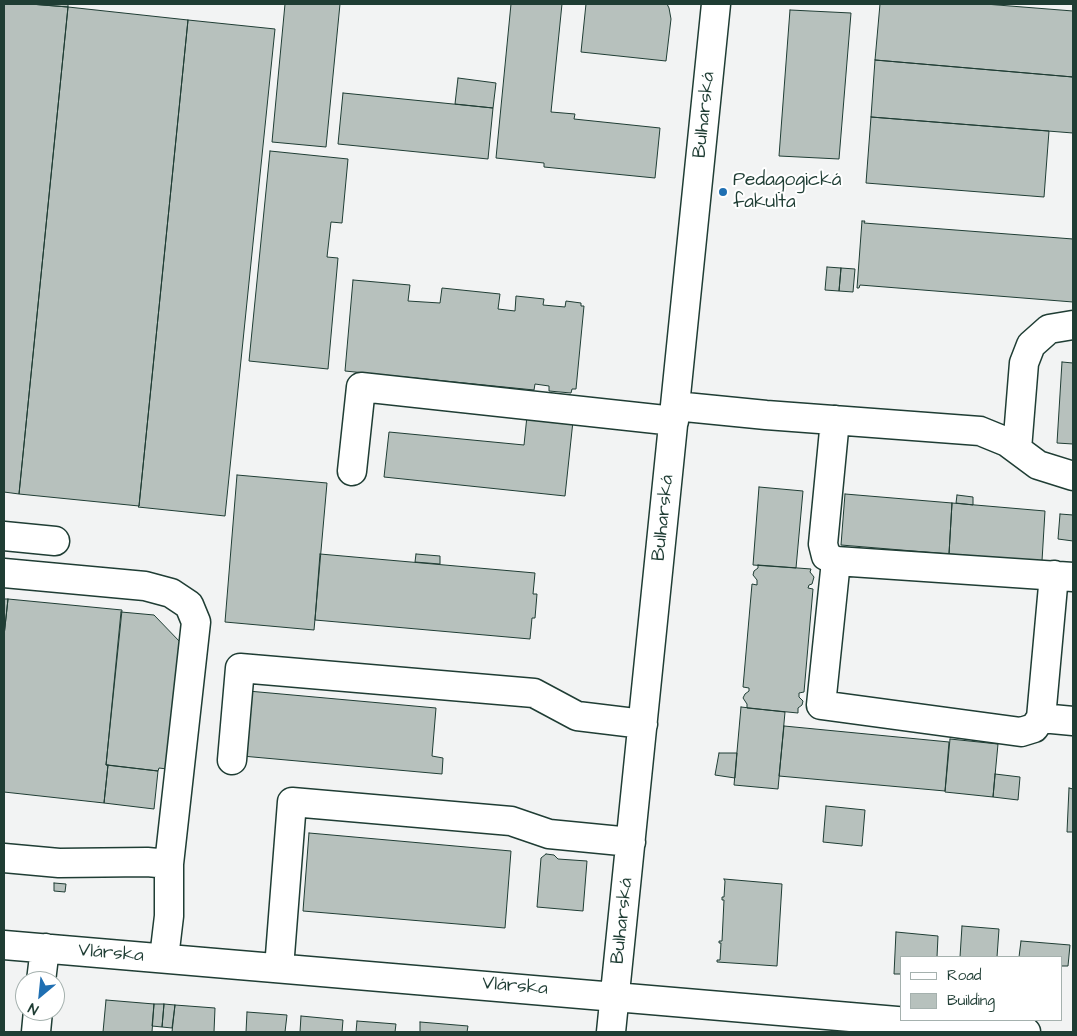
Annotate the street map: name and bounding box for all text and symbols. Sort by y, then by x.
street label: Bulharská [689,71,721,159]
place label: Pedagogická fakulta [733,170,841,214]
marker: Pedagogická fakulta [717,186,729,198]
street label: Bulharská [648,474,680,562]
street label: Bulharská [607,877,639,965]
street label: Vlárska [77,940,145,968]
legend [900,956,1062,1021]
text: Road [947,965,981,986]
north arrow [15,971,65,1021]
street label: Vlárska [481,973,549,1001]
text: Building [947,990,995,1011]
text: N [25,997,42,1019]

